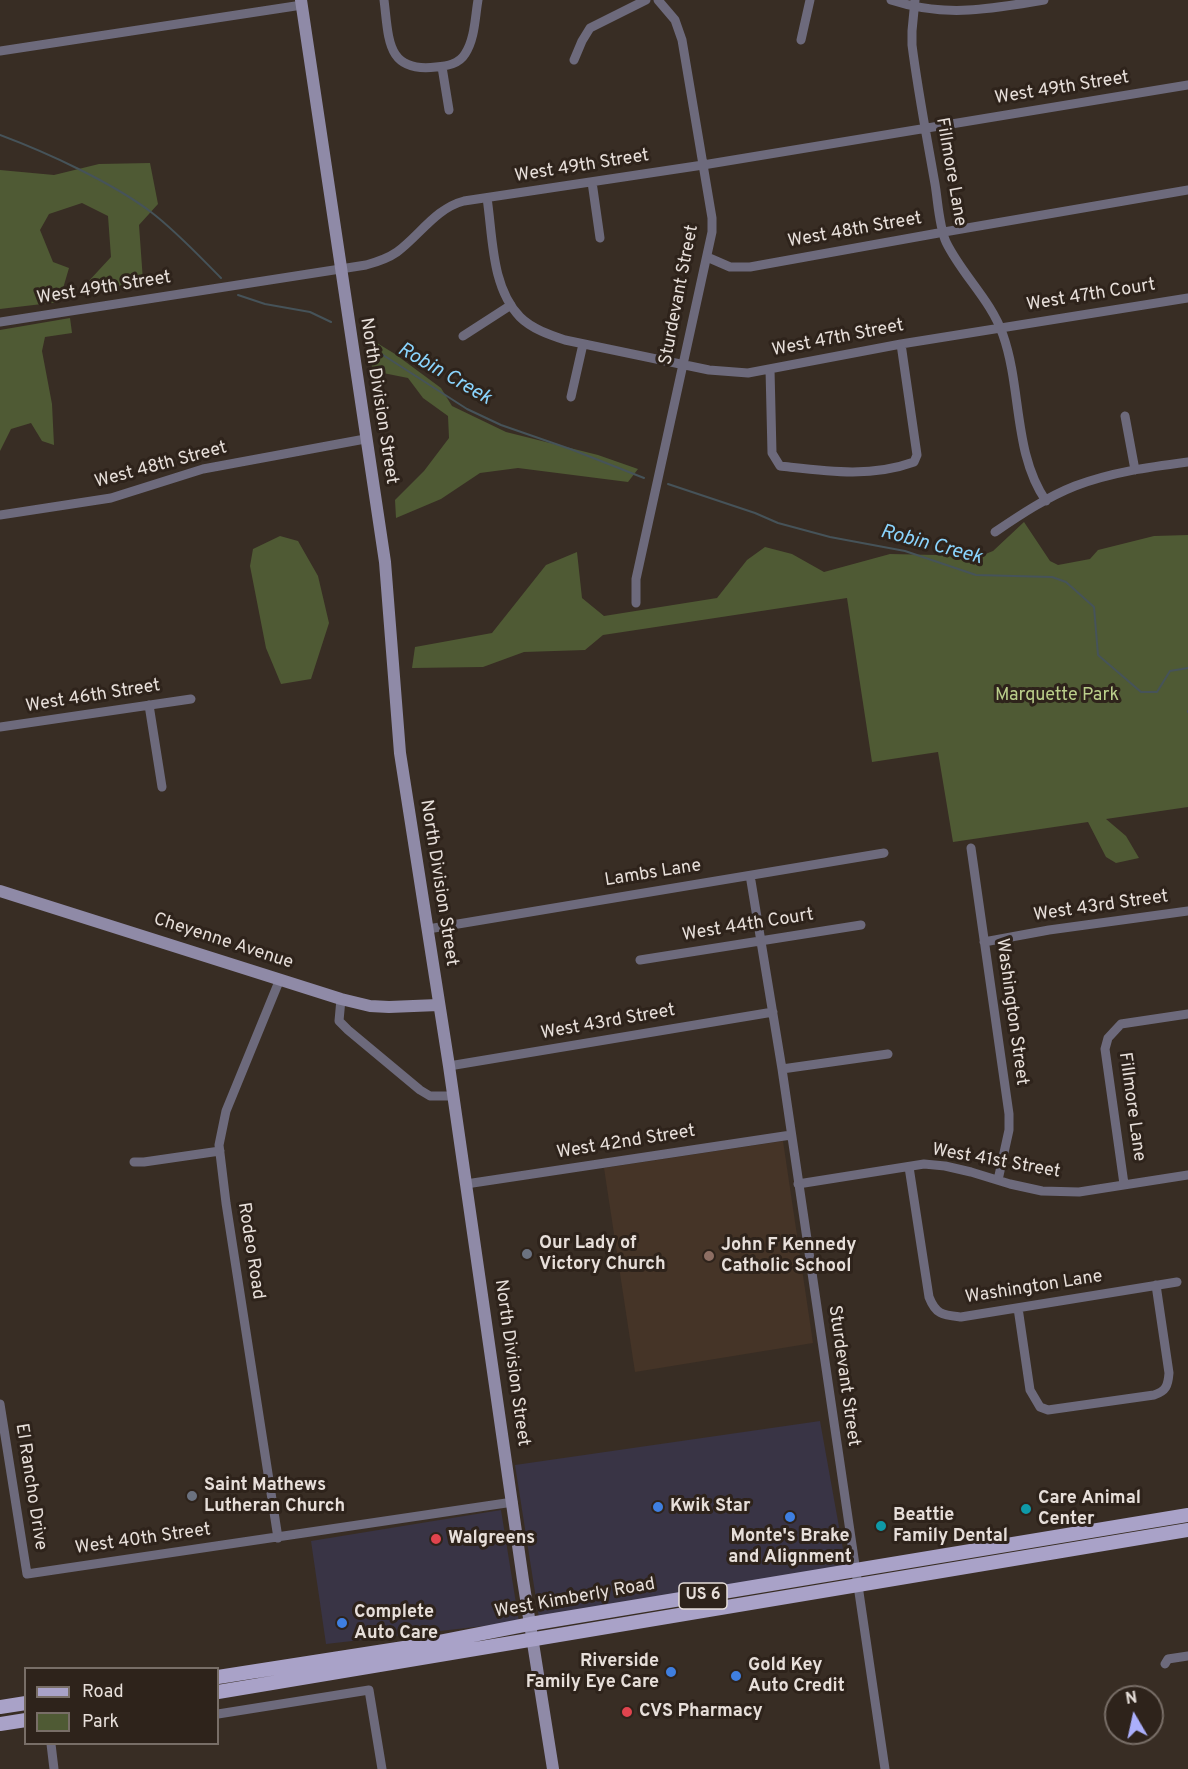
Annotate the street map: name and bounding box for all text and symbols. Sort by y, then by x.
street label: West 49th Street [993,68,1131,110]
street label: Fillmore Lane [930,116,970,228]
street label: West 49th Street [513,146,651,188]
street label: West 48th Street [786,209,924,253]
street label: Sturdevant Street [656,223,704,367]
street label: West 49th Street [35,268,173,310]
street label: West 47th Court [1025,275,1157,317]
street label: North Division Street [354,316,402,486]
street label: West 47th Street [770,316,906,362]
water label: Robin Creek [393,339,495,411]
street label: West 48th Street [93,438,229,494]
water label: Robin Creek [878,521,984,571]
street label: West 46th Street [24,676,162,718]
park label: Marquette Park [995,685,1119,707]
street label: North Division Street [414,798,462,968]
street label: Lambs Lane [603,856,703,892]
street label: West 43rd Street [1032,887,1170,927]
street label: West 44th Court [681,905,815,947]
street label: Cheyenne Avenue [150,909,296,975]
street label: Washington Street [990,937,1032,1087]
street label: West 43rd Street [539,1001,677,1045]
street label: Fillmore Lane [1113,1051,1149,1163]
street label: West 42nd Street [555,1121,697,1165]
street label: West 41st Street [930,1140,1062,1184]
street label: Rodeo Road [232,1201,268,1301]
place label: Our Lady of Victory Church [539,1233,666,1276]
place label: John F Kennedy Catholic School [721,1235,857,1278]
marker: Our Lady of Victory Church [520,1247,534,1261]
marker: John F Kennedy Catholic School [702,1249,716,1263]
street label: Washington Lane [964,1266,1104,1310]
street label: North Division Street [489,1278,533,1448]
street label: Sturdevant Street [822,1304,864,1448]
street label: El Rancho Drive [9,1422,51,1552]
place label: Saint Mathews Lutheran Church [204,1475,345,1518]
place label: Care Animal Center [1038,1488,1141,1530]
marker: Saint Mathews Lutheran Church [185,1489,199,1503]
place label: Kwik Star [670,1496,750,1518]
marker: Kwik Star [651,1500,665,1514]
marker: Care Animal Center [1019,1502,1033,1516]
place label: Beattie Family Dental [893,1505,1008,1547]
marker: Monte's Brake and Alignment [783,1510,797,1524]
marker: Beattie Family Dental [874,1519,888,1533]
street label: West 40th Street [74,1520,212,1560]
place label: Monte's Brake and Alignment [728,1526,852,1568]
place label: Walgreens [448,1528,535,1550]
marker: Walgreens [429,1532,443,1546]
street label: West Kimberly Road [493,1574,657,1624]
road number: US 6 [679,1583,727,1609]
place label: Complete Auto Care [354,1602,438,1644]
marker: Complete Auto Care [335,1616,349,1630]
place label: Riverside Family Eye Care [526,1651,659,1694]
place label: Gold Key Auto Credit [748,1655,845,1698]
marker: Riverside Family Eye Care [664,1665,678,1679]
legend [24,1667,219,1745]
marker: Gold Key Auto Credit [729,1669,743,1683]
text: Road [82,1681,124,1704]
north arrow [1104,1685,1164,1745]
text: N [1124,1688,1139,1710]
place label: CVS Pharmacy [639,1701,763,1723]
marker: CVS Pharmacy [620,1705,634,1719]
text: Park [82,1711,119,1734]

